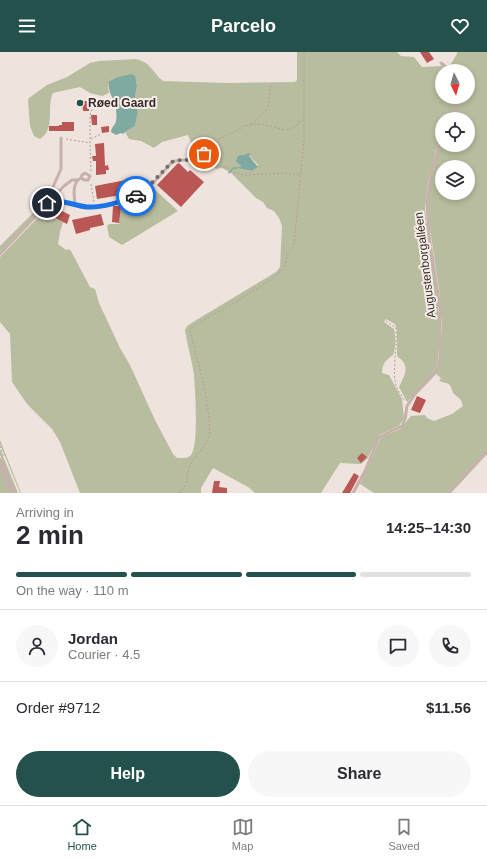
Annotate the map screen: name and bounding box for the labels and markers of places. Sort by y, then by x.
place label: Røed Gaard [88,96,156,110]
marker: Røed Gaard [75,98,85,108]
pin [187,137,221,171]
pin [30,186,64,220]

